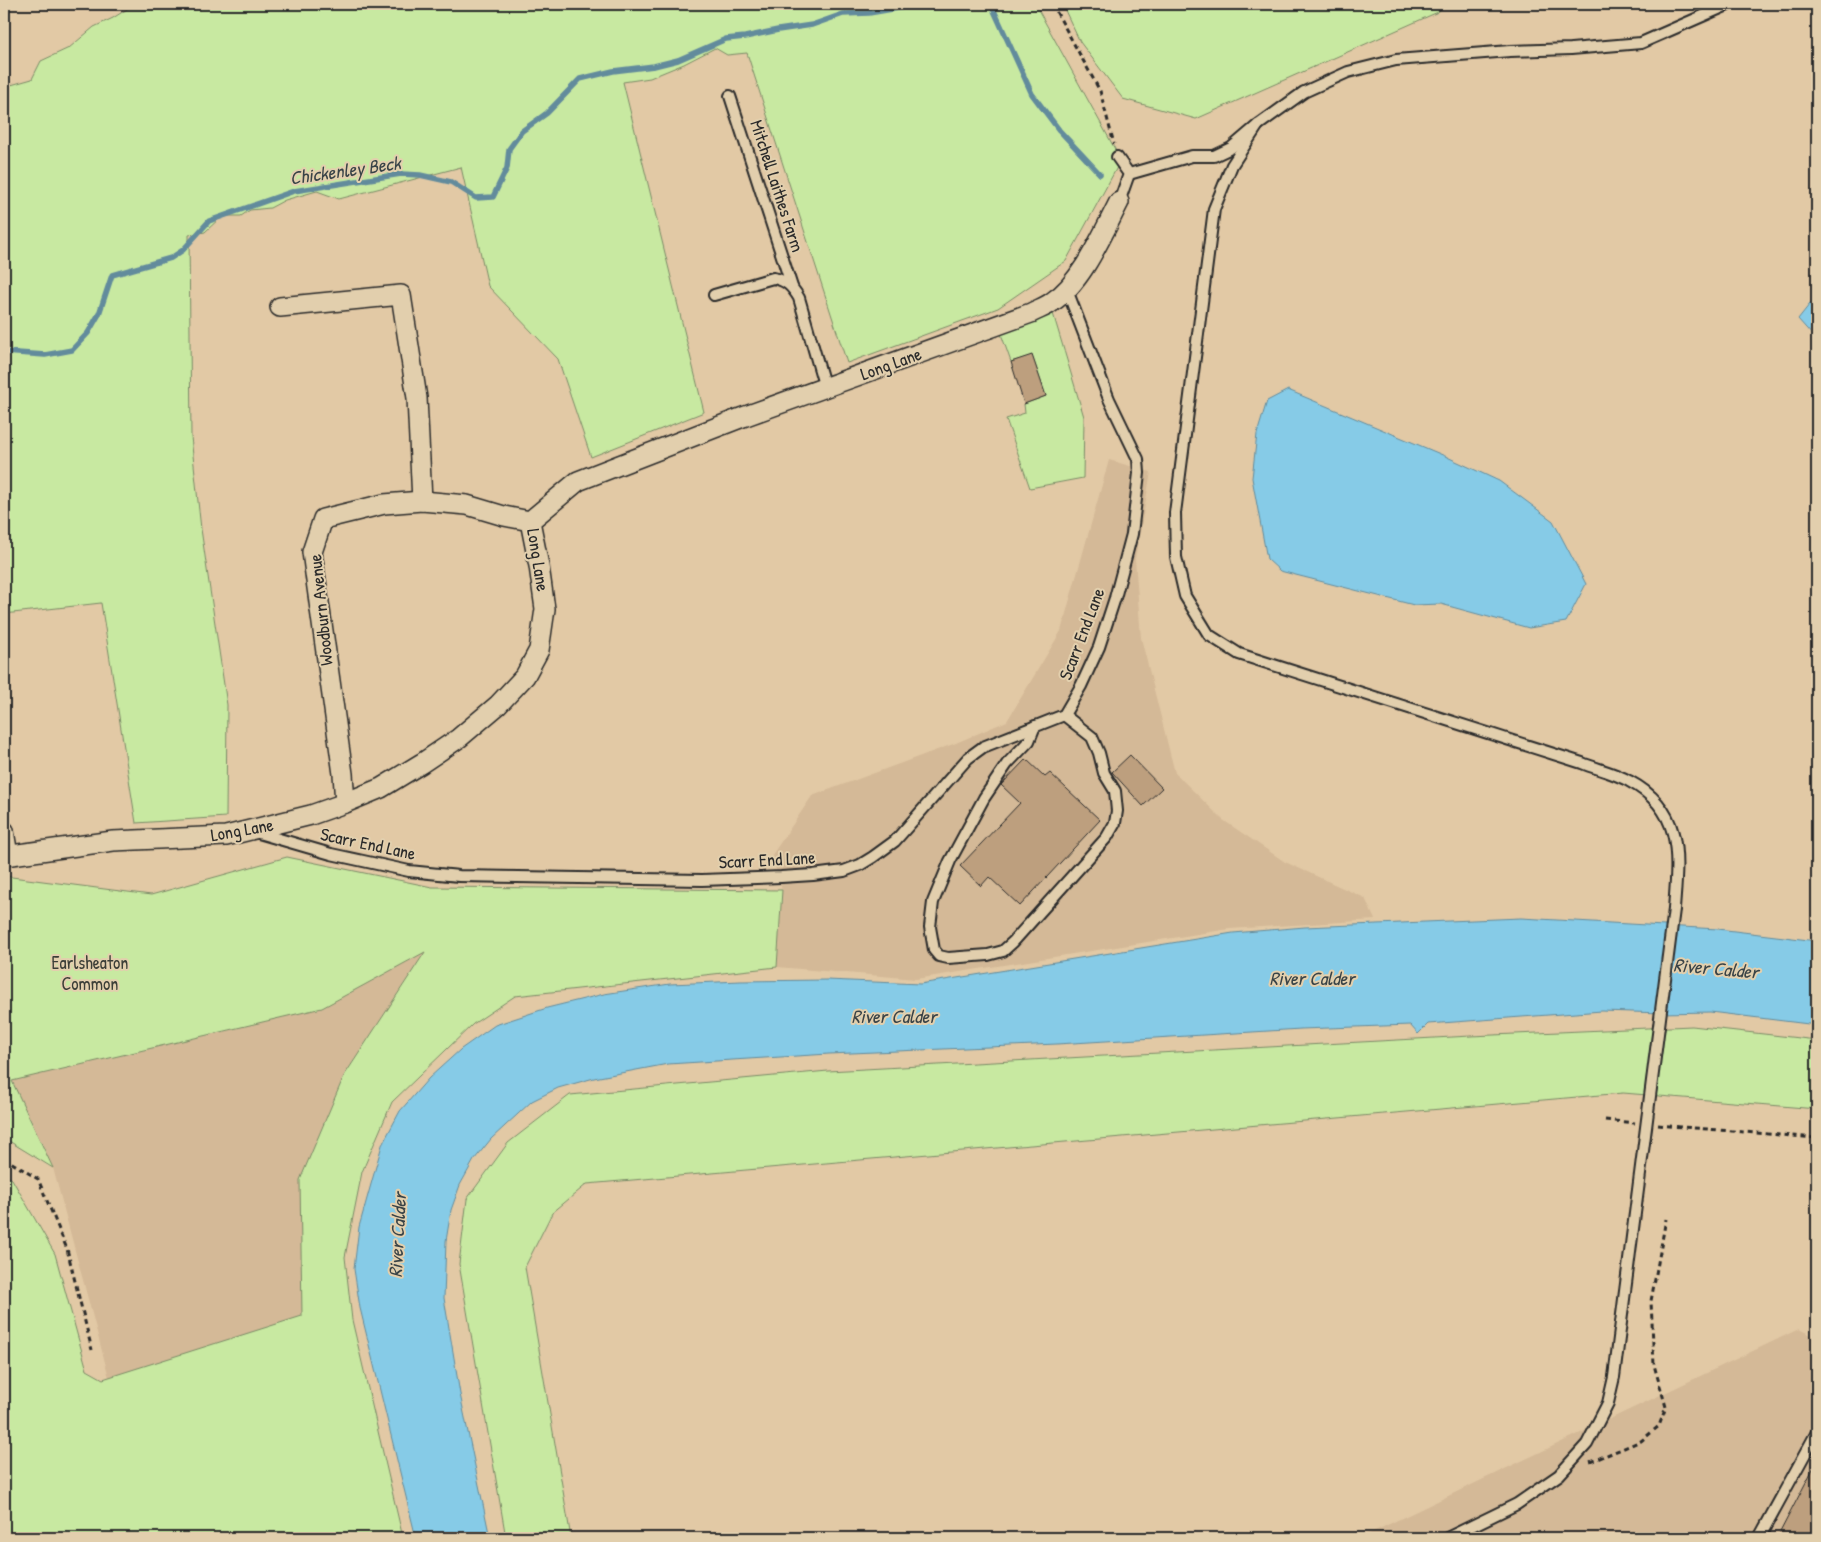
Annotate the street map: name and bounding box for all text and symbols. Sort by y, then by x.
street label: Mitchell Laithes Farm [744,117,811,255]
water label: Chickenley Beck [288,149,404,191]
street label: Long Lane [857,341,925,386]
street label: Long Lane [521,527,556,593]
street label: Woodburn Avenue [302,553,339,667]
street label: Scarr End Lane [1053,584,1111,683]
street label: Long Lane [209,812,275,847]
street label: Scarr End Lane [318,821,418,866]
street label: Scarr End Lane [718,844,816,875]
park label: Earlsheaton Common [51,950,129,996]
water label: River Calder [1673,951,1762,985]
water label: River Calder [1270,965,1357,991]
water label: River Calder [852,1003,939,1029]
water label: River Calder [382,1189,412,1278]

